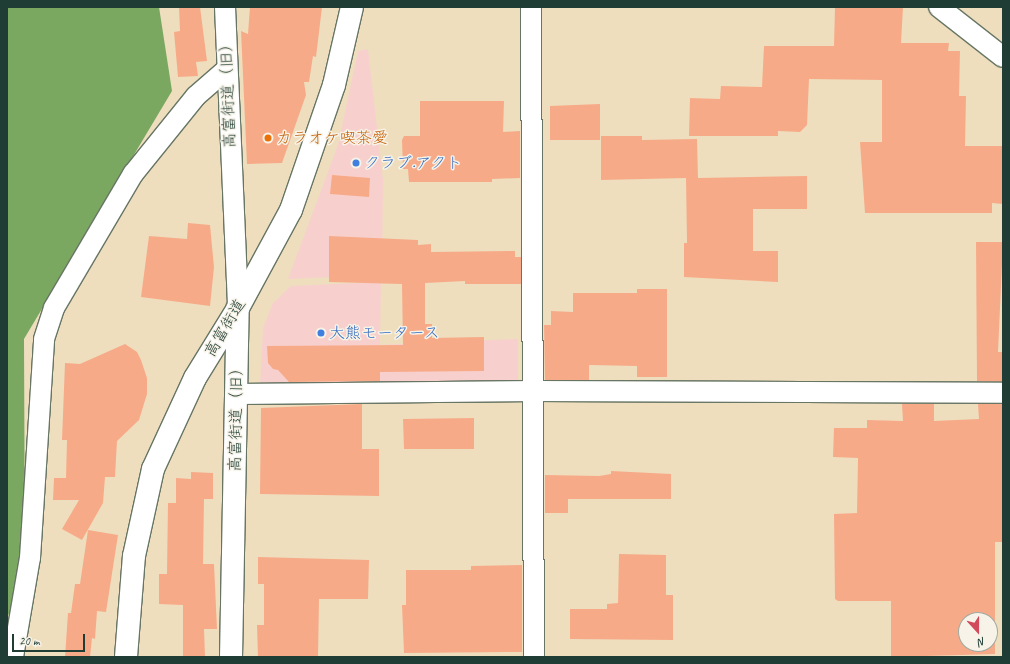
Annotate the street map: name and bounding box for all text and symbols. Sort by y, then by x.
street label: 高富街道（旧） [216,36,240,148]
place label: カラオケ喫茶愛 [276,128,388,148]
marker: カラオケ喫茶愛 [263,133,273,143]
place label: クラブ.アクト [364,153,463,173]
marker: クラブ.アクト [351,158,361,168]
street label: 高富街道 [200,296,250,360]
place label: 大熊モータース [329,323,441,343]
marker: 大熊モータース [316,328,326,338]
street label: 高富街道（旧） [225,360,247,472]
north arrow [958,612,998,652]
scale bar [14,626,87,652]
text: 20 m [19,633,39,649]
text: N [976,635,988,650]

